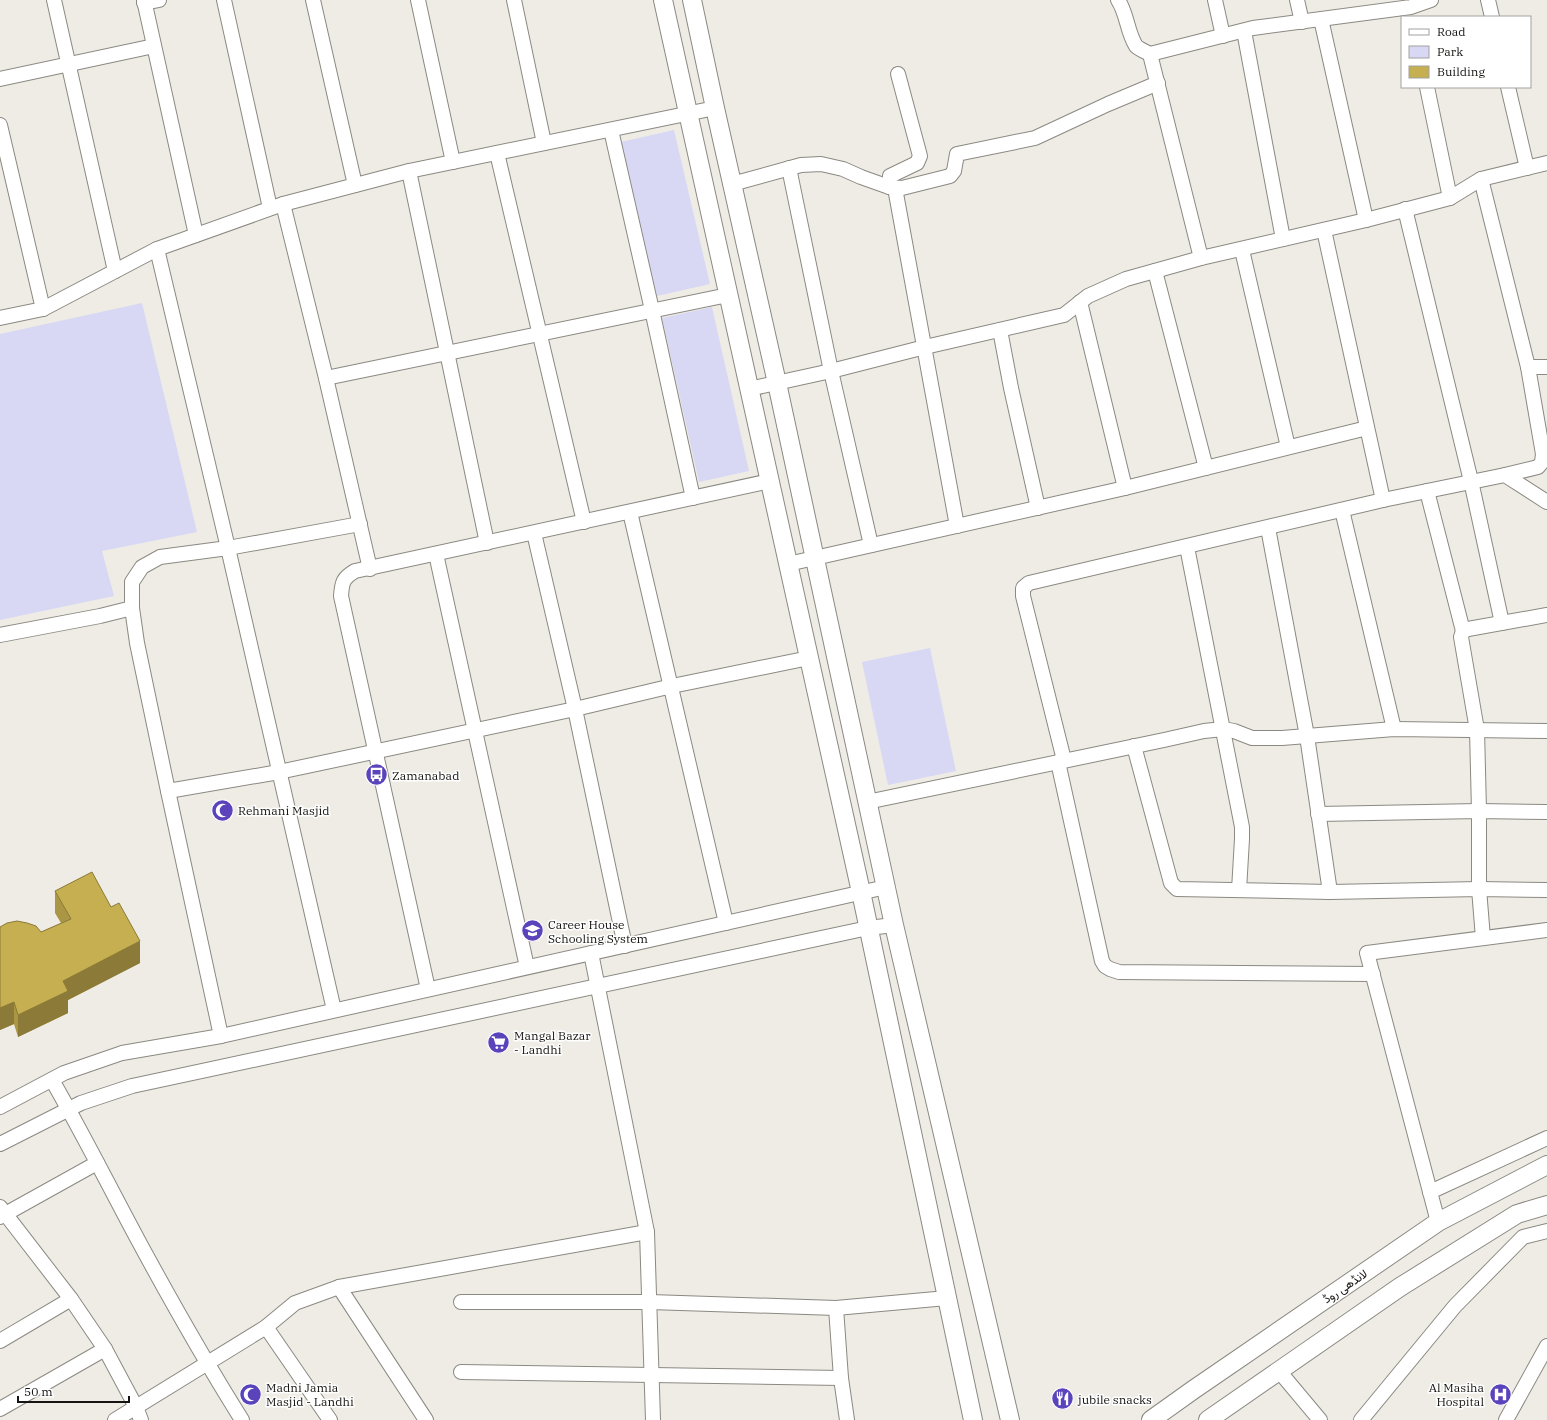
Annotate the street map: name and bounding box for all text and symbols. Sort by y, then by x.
legend [1401,16,1531,88]
text: Road [1437,24,1466,39]
text: Park [1437,44,1463,59]
text: Building [1437,64,1485,79]
bus stop icon: Zamanabad [363,762,389,788]
place label: Zamanabad [392,768,459,783]
mosque icon: Rehmani Masjid [210,797,236,823]
place label: Rehmani Masjid [238,803,330,818]
place label: Career House Schooling System [548,917,649,946]
school or university icon: Career House Schooling System [520,918,546,944]
place label: Mangal Bazar - Landhi [514,1028,591,1057]
supermarket icon: Mangal Bazar - Landhi [486,1029,512,1055]
street label: لانڈھی روڈ [1320,1266,1371,1307]
scale bar [18,1378,129,1404]
place label: Madni Jamia Masjid - Landhi [266,1380,354,1409]
place label: Al Masiha Hospital [1429,1380,1484,1409]
mosque icon: Madni Jamia Masjid - Landhi [238,1381,264,1407]
hospital icon: Al Masiha Hospital [1487,1381,1513,1407]
text: 50 m [24,1384,53,1399]
restaurant icon: jubile snacks [1049,1386,1075,1412]
place label: jubile snacks [1077,1392,1152,1407]

